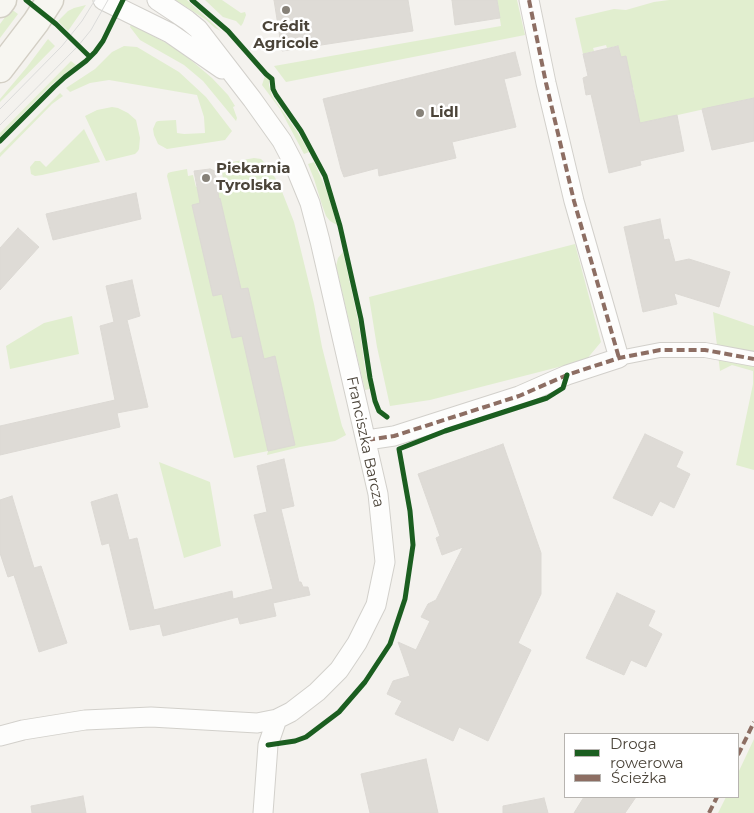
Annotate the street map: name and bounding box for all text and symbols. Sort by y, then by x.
marker: Crédit Agricole [280,4,292,16]
place label: Crédit Agricole [253,18,319,53]
place label: Lidl [430,104,458,122]
marker: Lidl [414,107,426,119]
place label: Piekarnia Tyrolska [216,160,290,195]
marker: Piekarnia Tyrolska [200,172,212,184]
street label: Franciszka Barcza [342,375,388,509]
legend [564,733,739,798]
text: Droga rowerowa [610,734,684,772]
text: Ścieżka [611,768,667,787]

